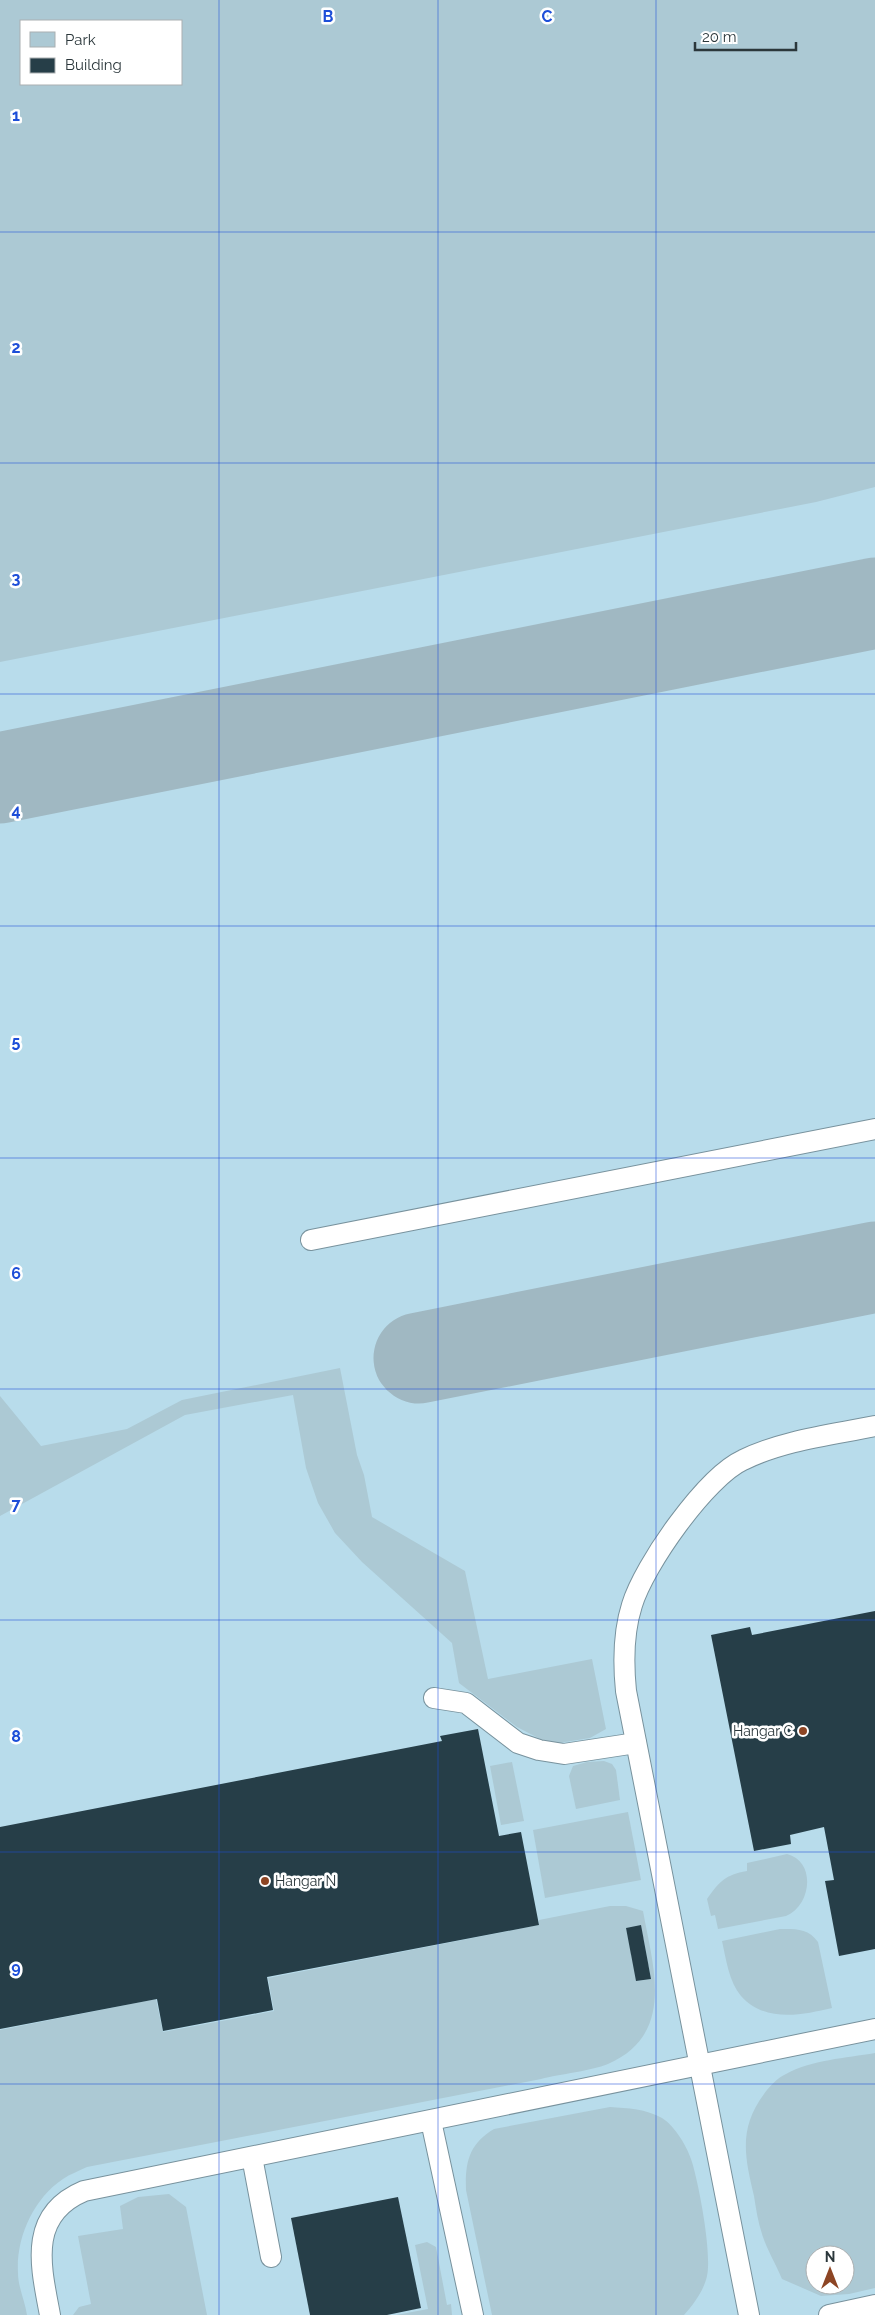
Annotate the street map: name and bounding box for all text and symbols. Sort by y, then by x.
text: B [323,7,334,26]
text: C [542,7,553,26]
legend [20,20,182,85]
scale bar [695,20,796,52]
text: 20 m [702,28,737,46]
text: Park [65,31,96,49]
text: Building [65,56,122,74]
text: 1 [12,106,20,125]
text: 2 [11,338,21,357]
text: 3 [12,569,21,588]
text: 4 [11,801,21,820]
text: 5 [12,1032,21,1051]
text: 6 [11,1264,21,1283]
text: 7 [12,1495,21,1514]
place label: Hangar C [733,1723,793,1739]
marker: Hangar C [797,1725,809,1737]
text: 8 [11,1727,21,1746]
place label: Hangar N [275,1873,336,1889]
marker: Hangar N [259,1875,271,1887]
text: 9 [11,1958,21,1977]
north arrow [805,2245,855,2295]
text: N [825,2249,835,2265]

